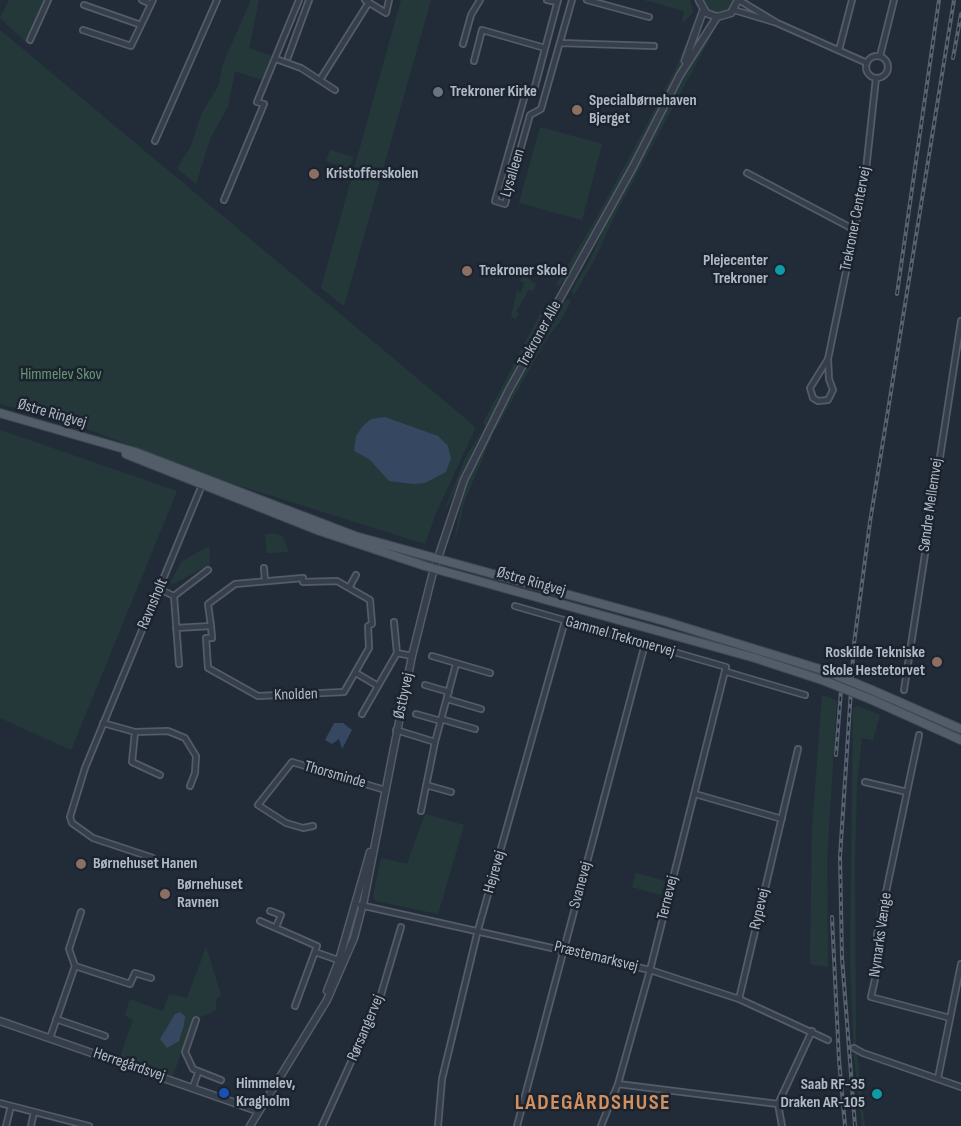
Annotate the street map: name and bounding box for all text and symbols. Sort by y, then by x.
place label: Trekroner Kirke [450,82,537,102]
marker: Trekroner Kirke [431,85,445,99]
place label: Specialbørnehaven Bjerget [589,91,697,129]
marker: Specialbørnehaven Bjerget [570,103,584,117]
street label: Lysalleen [497,147,529,199]
place label: Kristofferskolen [326,164,418,184]
street label: Trekroner Centervej [836,165,876,273]
marker: Kristofferskolen [307,167,321,181]
place label: Plejecenter Trekroner [703,251,768,289]
place label: Trekroner Skole [479,261,567,281]
marker: Plejecenter Trekroner [773,263,787,277]
marker: Trekroner Skole [460,264,474,278]
street label: Trekroner Alle [514,297,566,371]
park label: Himmelev Skov [20,365,102,385]
street label: Østre Ringvej [15,395,89,433]
street label: Søndre Mellemvej [915,457,947,553]
street label: Østre Ringvej [494,563,568,601]
street label: Ravnsholt [134,576,172,632]
street label: Gammel Trekronervej [563,612,677,662]
place label: Roskilde Tekniske Skole Hestetorvet [822,643,925,681]
marker: Roskilde Tekniske Skole Hestetorvet [930,655,944,669]
street label: Østbyvej [390,671,418,721]
street label: Knolden [274,685,318,705]
street label: Thorsminde [302,757,368,793]
street label: Hejrevej [480,848,510,896]
place label: Børnehuset Hanen [93,854,197,874]
marker: Børnehuset Hanen [74,857,88,871]
street label: Svanevej [566,860,596,910]
street label: Ternevej [653,874,683,922]
place label: Børnehuset Ravnen [177,875,243,913]
marker: Børnehuset Ravnen [158,887,172,901]
street label: Rypevej [746,887,774,931]
street label: Nymarks Vænge [866,891,896,979]
street label: Præstemarksvej [552,937,640,977]
street label: Rørsangervej [344,992,388,1064]
street label: Herregårdsvej [91,1044,167,1086]
place label: Himmelev, Kragholm [236,1074,296,1112]
place label: Saab RF-35 Draken AR-105 [780,1075,865,1113]
marker: Himmelev, Kragholm [217,1086,231,1100]
marker: Saab RF-35 Draken AR-105 [870,1087,884,1101]
district label: LADEGÅRDSHUSE [515,1090,671,1116]

